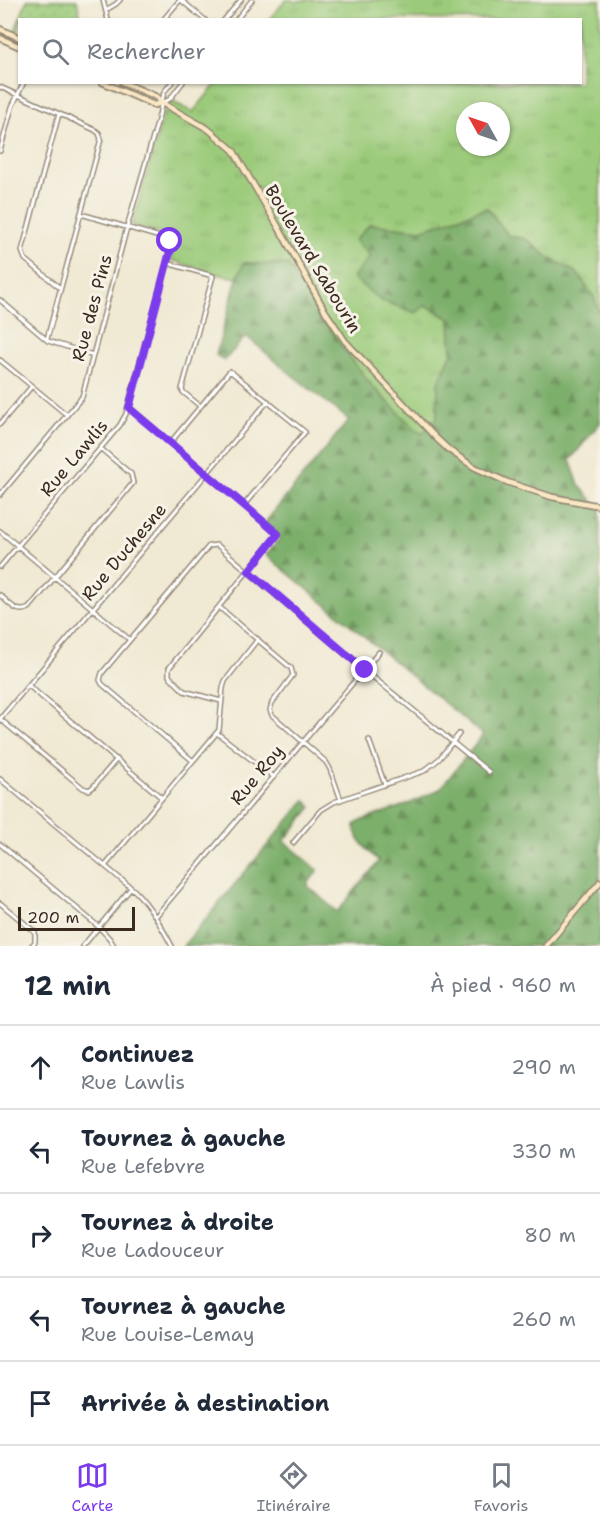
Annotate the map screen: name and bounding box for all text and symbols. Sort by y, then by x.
search box [18,18,582,84]
icon: search [39,35,72,68]
text: Rechercher [87,37,206,66]
north arrow [456,102,510,156]
street label: Boulevard Sabourin [259,180,367,338]
route start [156,227,182,253]
street label: Rue des Pins [66,252,118,364]
street label: Rue Lawlis [35,414,113,502]
street label: Rue Duchesne [76,498,172,606]
route end [351,656,377,682]
street label: Rue Roy [225,740,289,810]
scale bar [18,904,135,932]
text: 200 m [27,907,79,928]
text: 12 min [24,968,111,1003]
text: À pied · 960 m [430,972,576,998]
text: Continuez [81,1040,194,1069]
icon: ahead [24,1051,57,1084]
text: 290 m [511,1054,576,1080]
text: Rue Lawlis [81,1069,185,1095]
text: Tournez à gauche [81,1124,286,1153]
icon: left [24,1135,57,1168]
text: 330 m [512,1138,576,1164]
text: Rue Lefebvre [81,1153,205,1179]
text: Tournez à droite [81,1208,274,1237]
icon: right [24,1219,57,1252]
text: 80 m [524,1222,576,1248]
text: Rue Ladouceur [81,1237,225,1263]
text: Tournez à gauche [81,1292,286,1321]
icon: left [24,1303,57,1336]
text: 260 m [511,1306,576,1332]
text: Rue Louise-Lemay [81,1321,254,1347]
icon: arrive [24,1387,57,1420]
text: Arrivée à destination [81,1389,329,1418]
tab: Carte [72,1459,113,1516]
tab: Itinéraire [256,1459,331,1516]
tab: Favoris [474,1459,528,1516]

